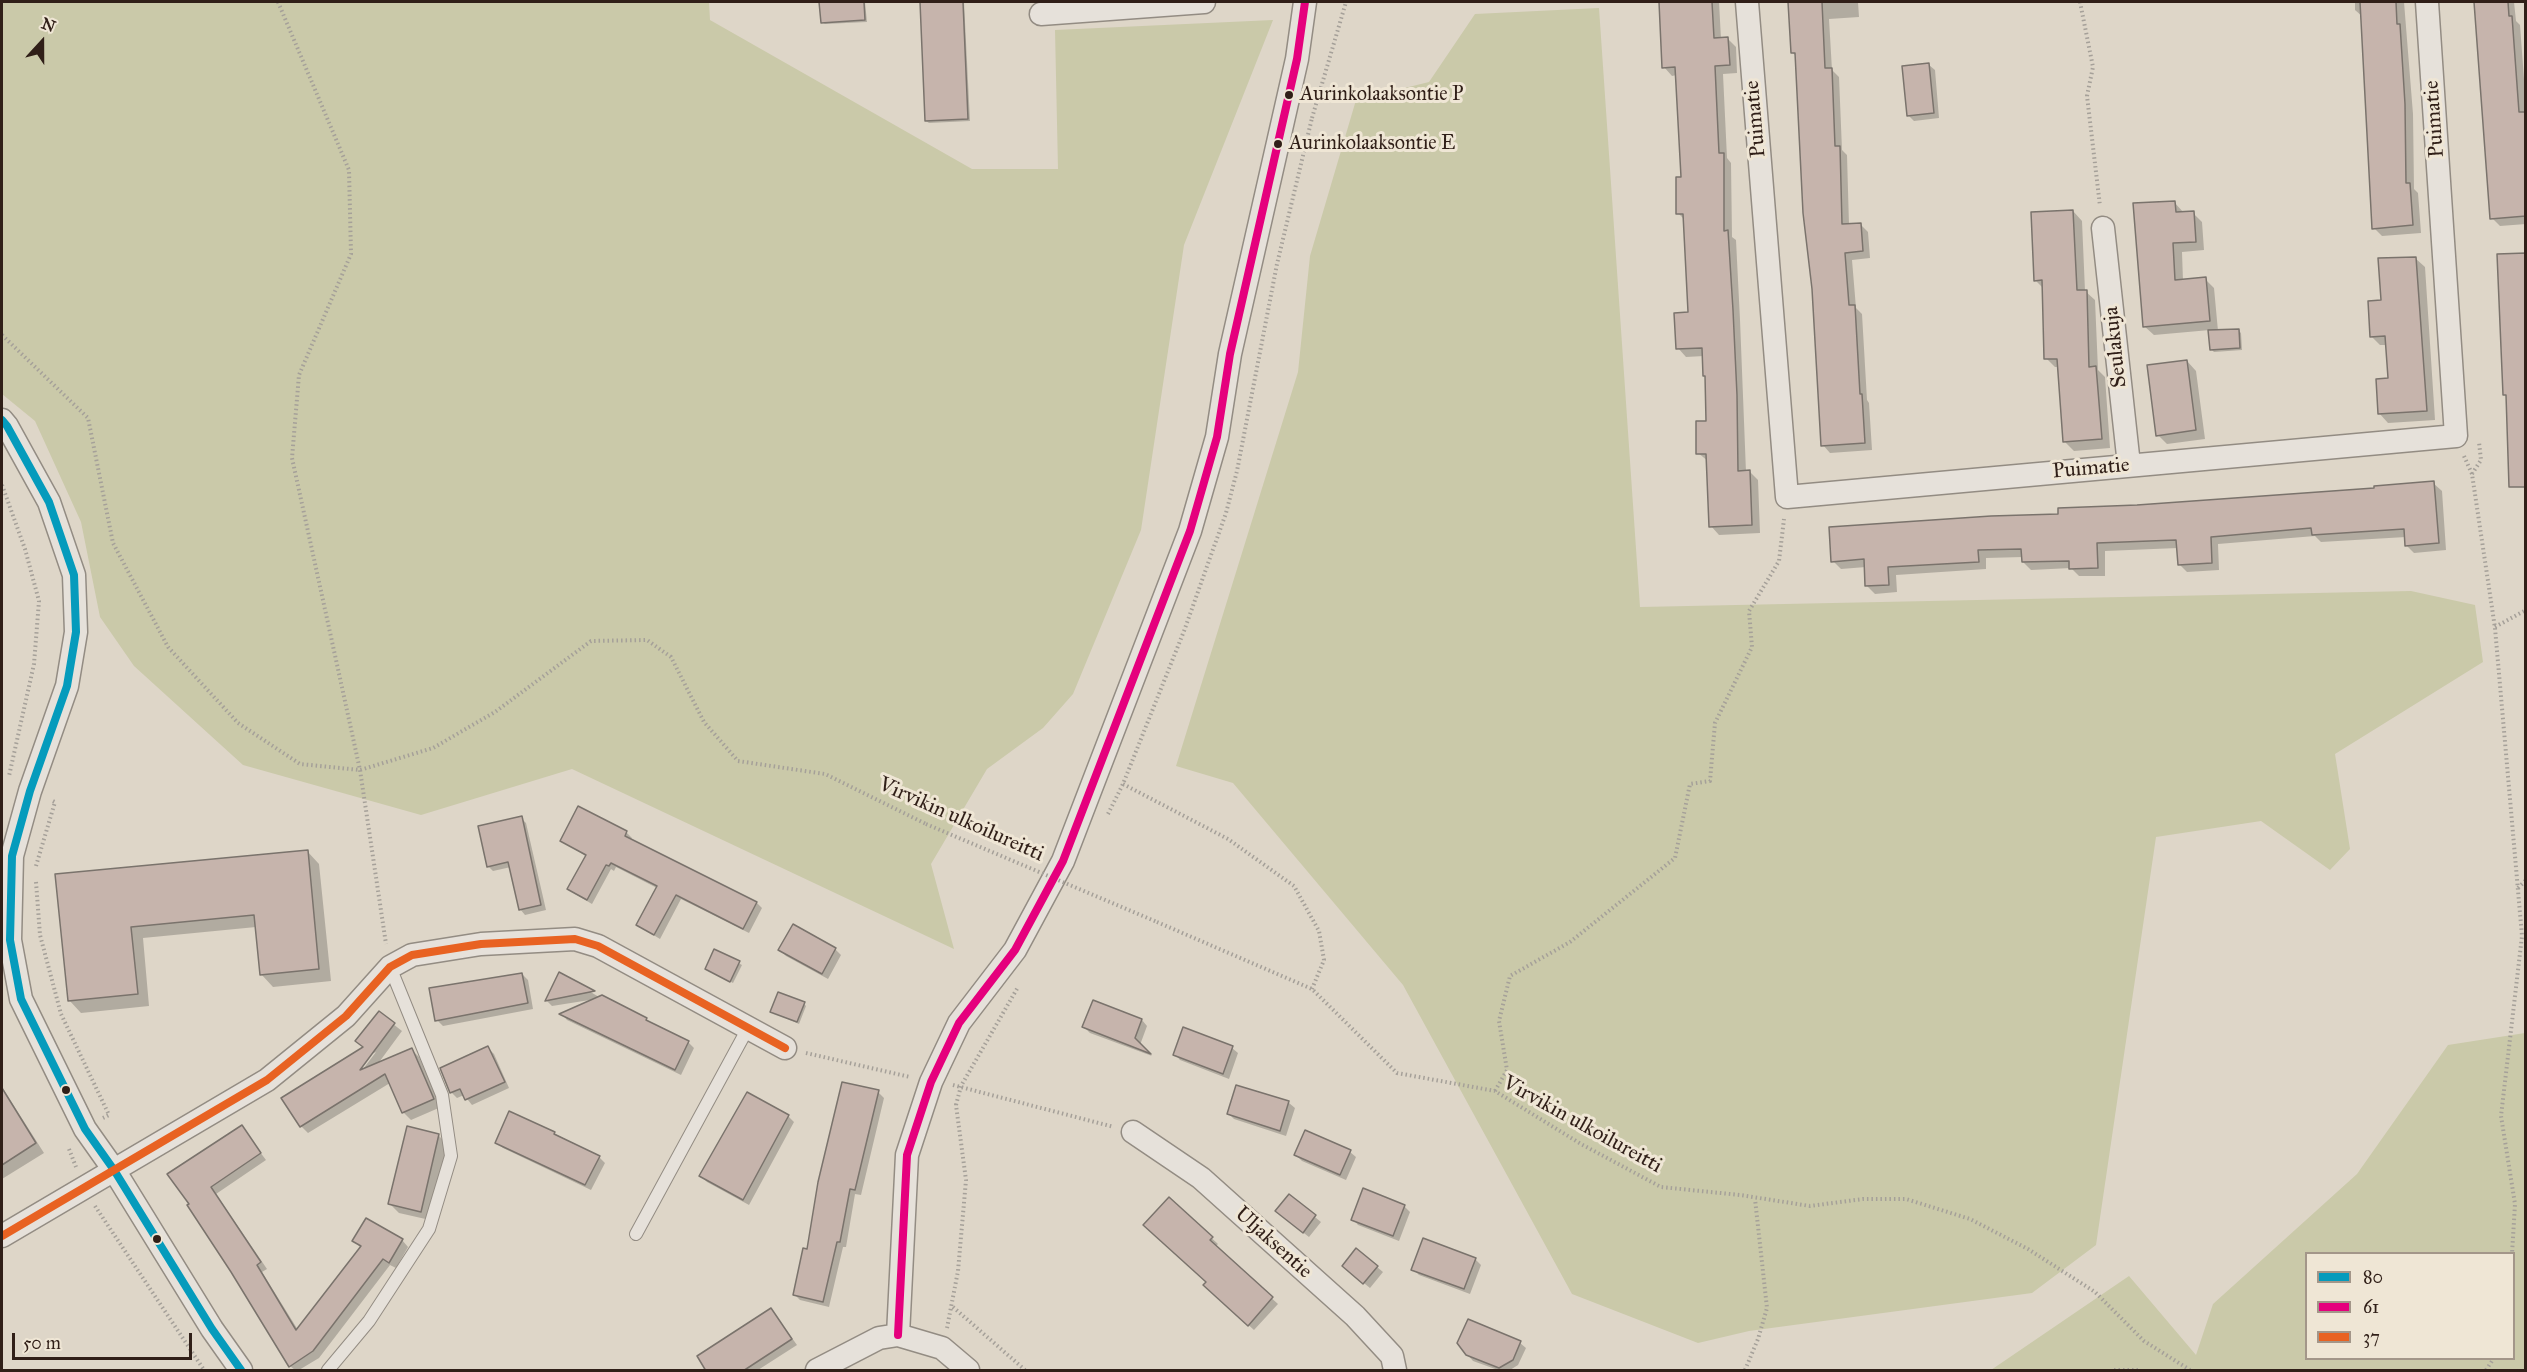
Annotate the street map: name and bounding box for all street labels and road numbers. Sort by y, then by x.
street label: Puimatie [1740,79,1772,159]
street label: Puimatie [2420,80,2450,158]
street label: Seulakuja [2099,305,2133,389]
street label: Puimatie [2051,453,2131,485]
street label: Virvikin ulkoilureitti [874,772,1048,868]
street label: Virvikin ulkoilureitti [1498,1071,1666,1179]
street label: Uljaksentie [1229,1202,1317,1284]

